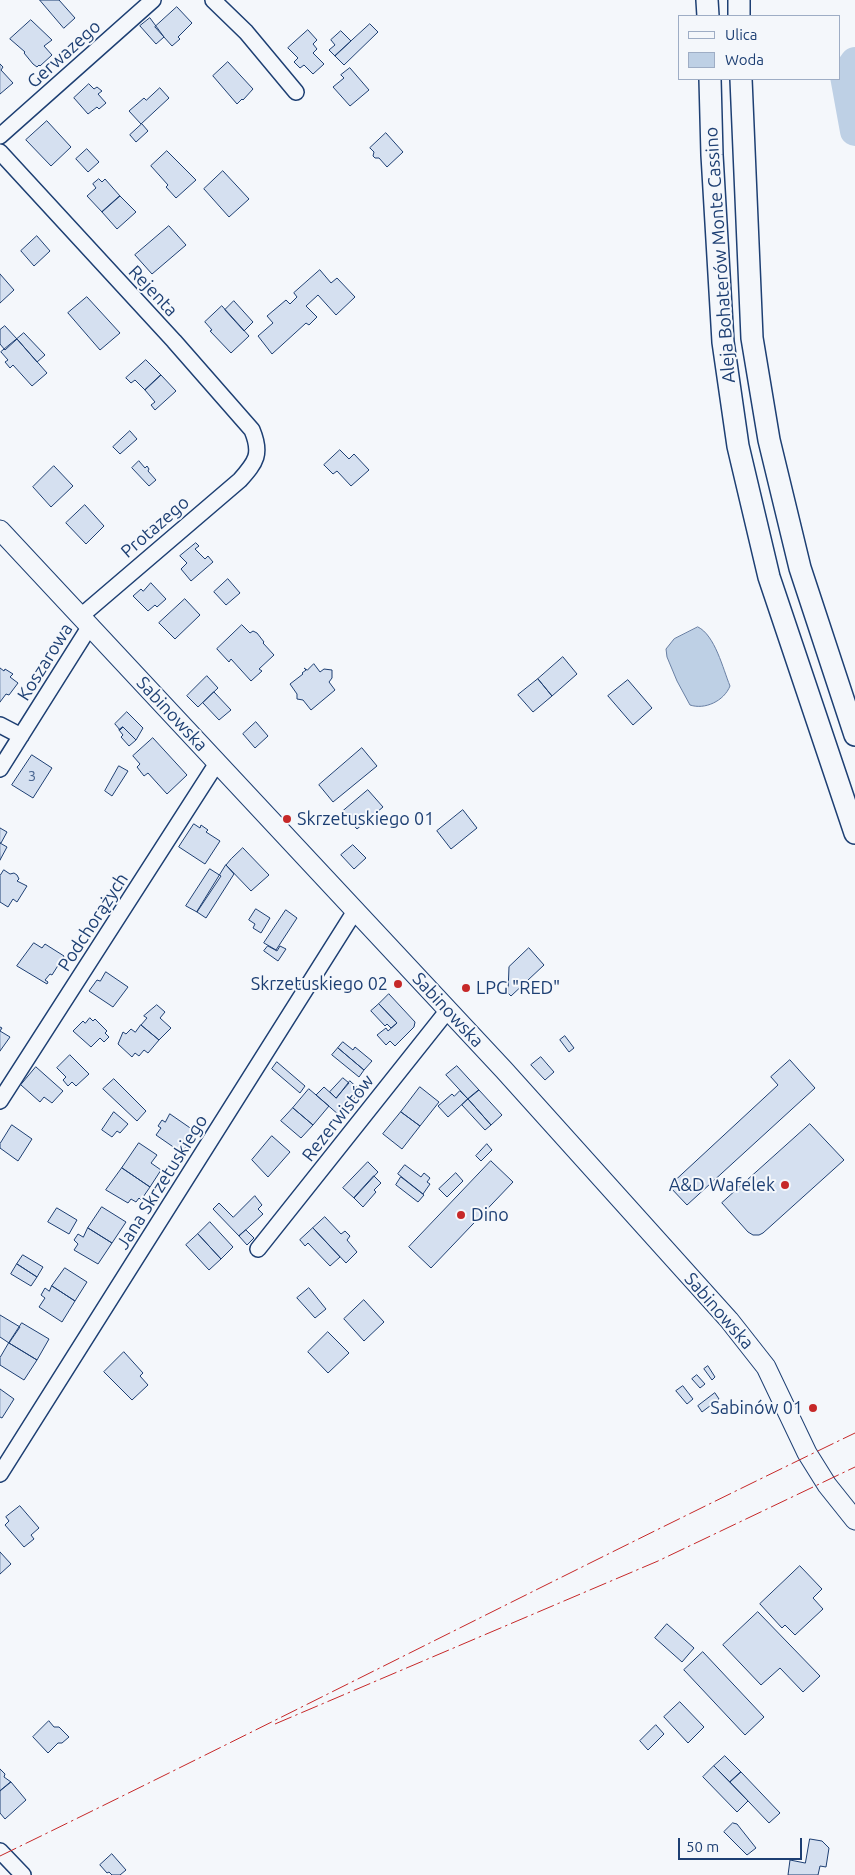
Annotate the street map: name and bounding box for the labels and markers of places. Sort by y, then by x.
place label: Skrzetuskiego 01 [297,808,434,830]
marker: Skrzetuskiego 01 [281,813,293,825]
place label: Skrzetuskiego 02 [251,973,388,995]
place label: LPG "RED" [476,977,560,999]
marker: Skrzetuskiego 02 [392,978,404,990]
marker: LPG "RED" [460,982,472,994]
place label: A&D Wafelek [669,1174,775,1196]
marker: A&D Wafelek [779,1179,791,1191]
place label: Dino [471,1204,509,1226]
marker: Dino [455,1209,467,1221]
place label: Sabinów 01 [710,1397,803,1419]
marker: Sabinów 01 [807,1402,819,1414]

